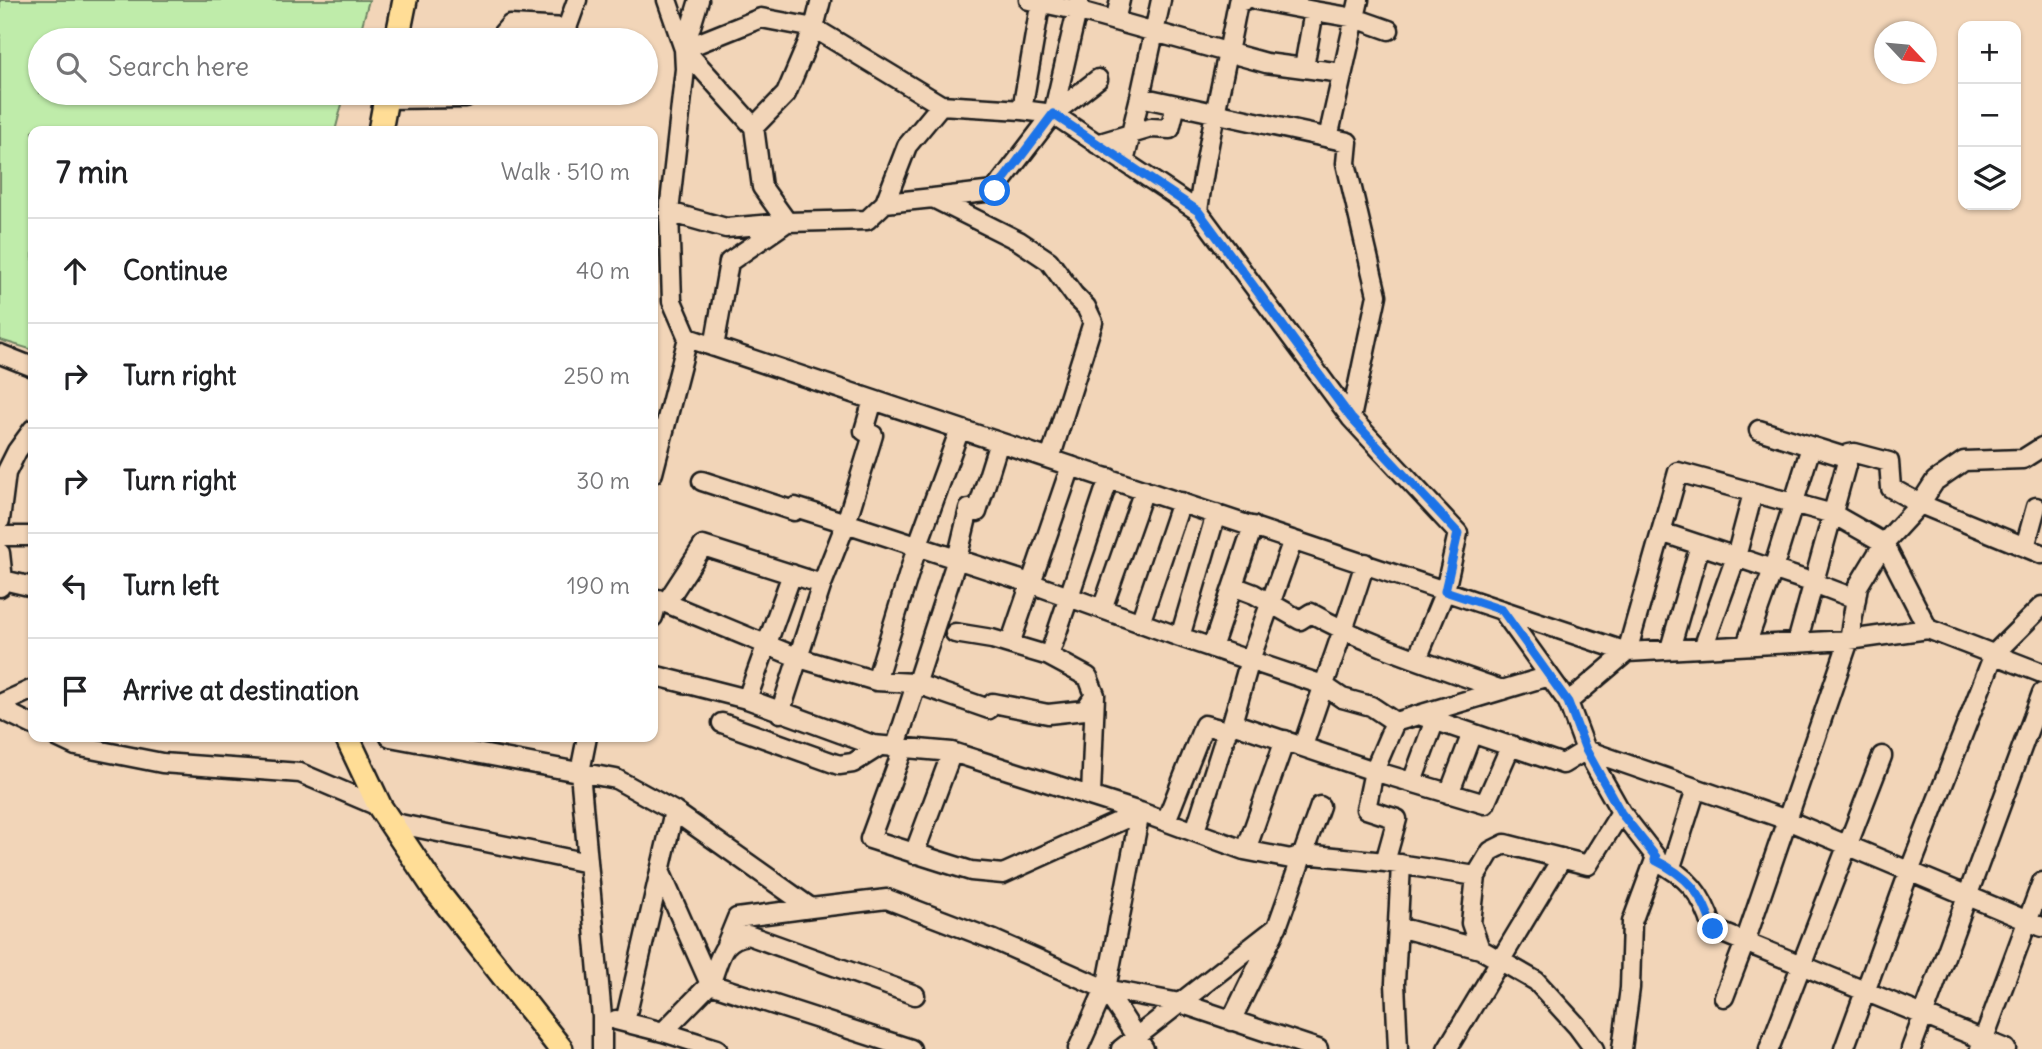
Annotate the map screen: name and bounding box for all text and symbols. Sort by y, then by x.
north arrow [1874,21,1937,84]
map controls [1958,21,2021,210]
button: + [1958,21,2021,84]
search box [28,28,658,105]
icon: search [52,48,90,86]
text: Search here [108,50,249,83]
button: − [1958,84,2021,147]
button: layers [1958,147,2021,210]
text: 7 min [56,153,128,191]
text: Walk · 510 m [501,157,630,186]
route start [979,175,1010,206]
icon: ahead [56,252,94,290]
text: Continue [123,254,228,287]
text: 40 m [576,256,630,285]
icon: right [56,357,94,395]
text: Turn right [123,359,236,392]
text: 250 m [563,361,630,390]
icon: right [56,462,94,500]
text: Turn right [123,464,236,497]
text: 30 m [576,466,630,495]
icon: left [56,567,94,605]
text: Turn left [123,569,219,602]
text: 190 m [567,571,630,600]
icon: arrive [56,672,94,710]
text: Arrive at destination [123,674,359,707]
route end [1697,913,1728,944]

